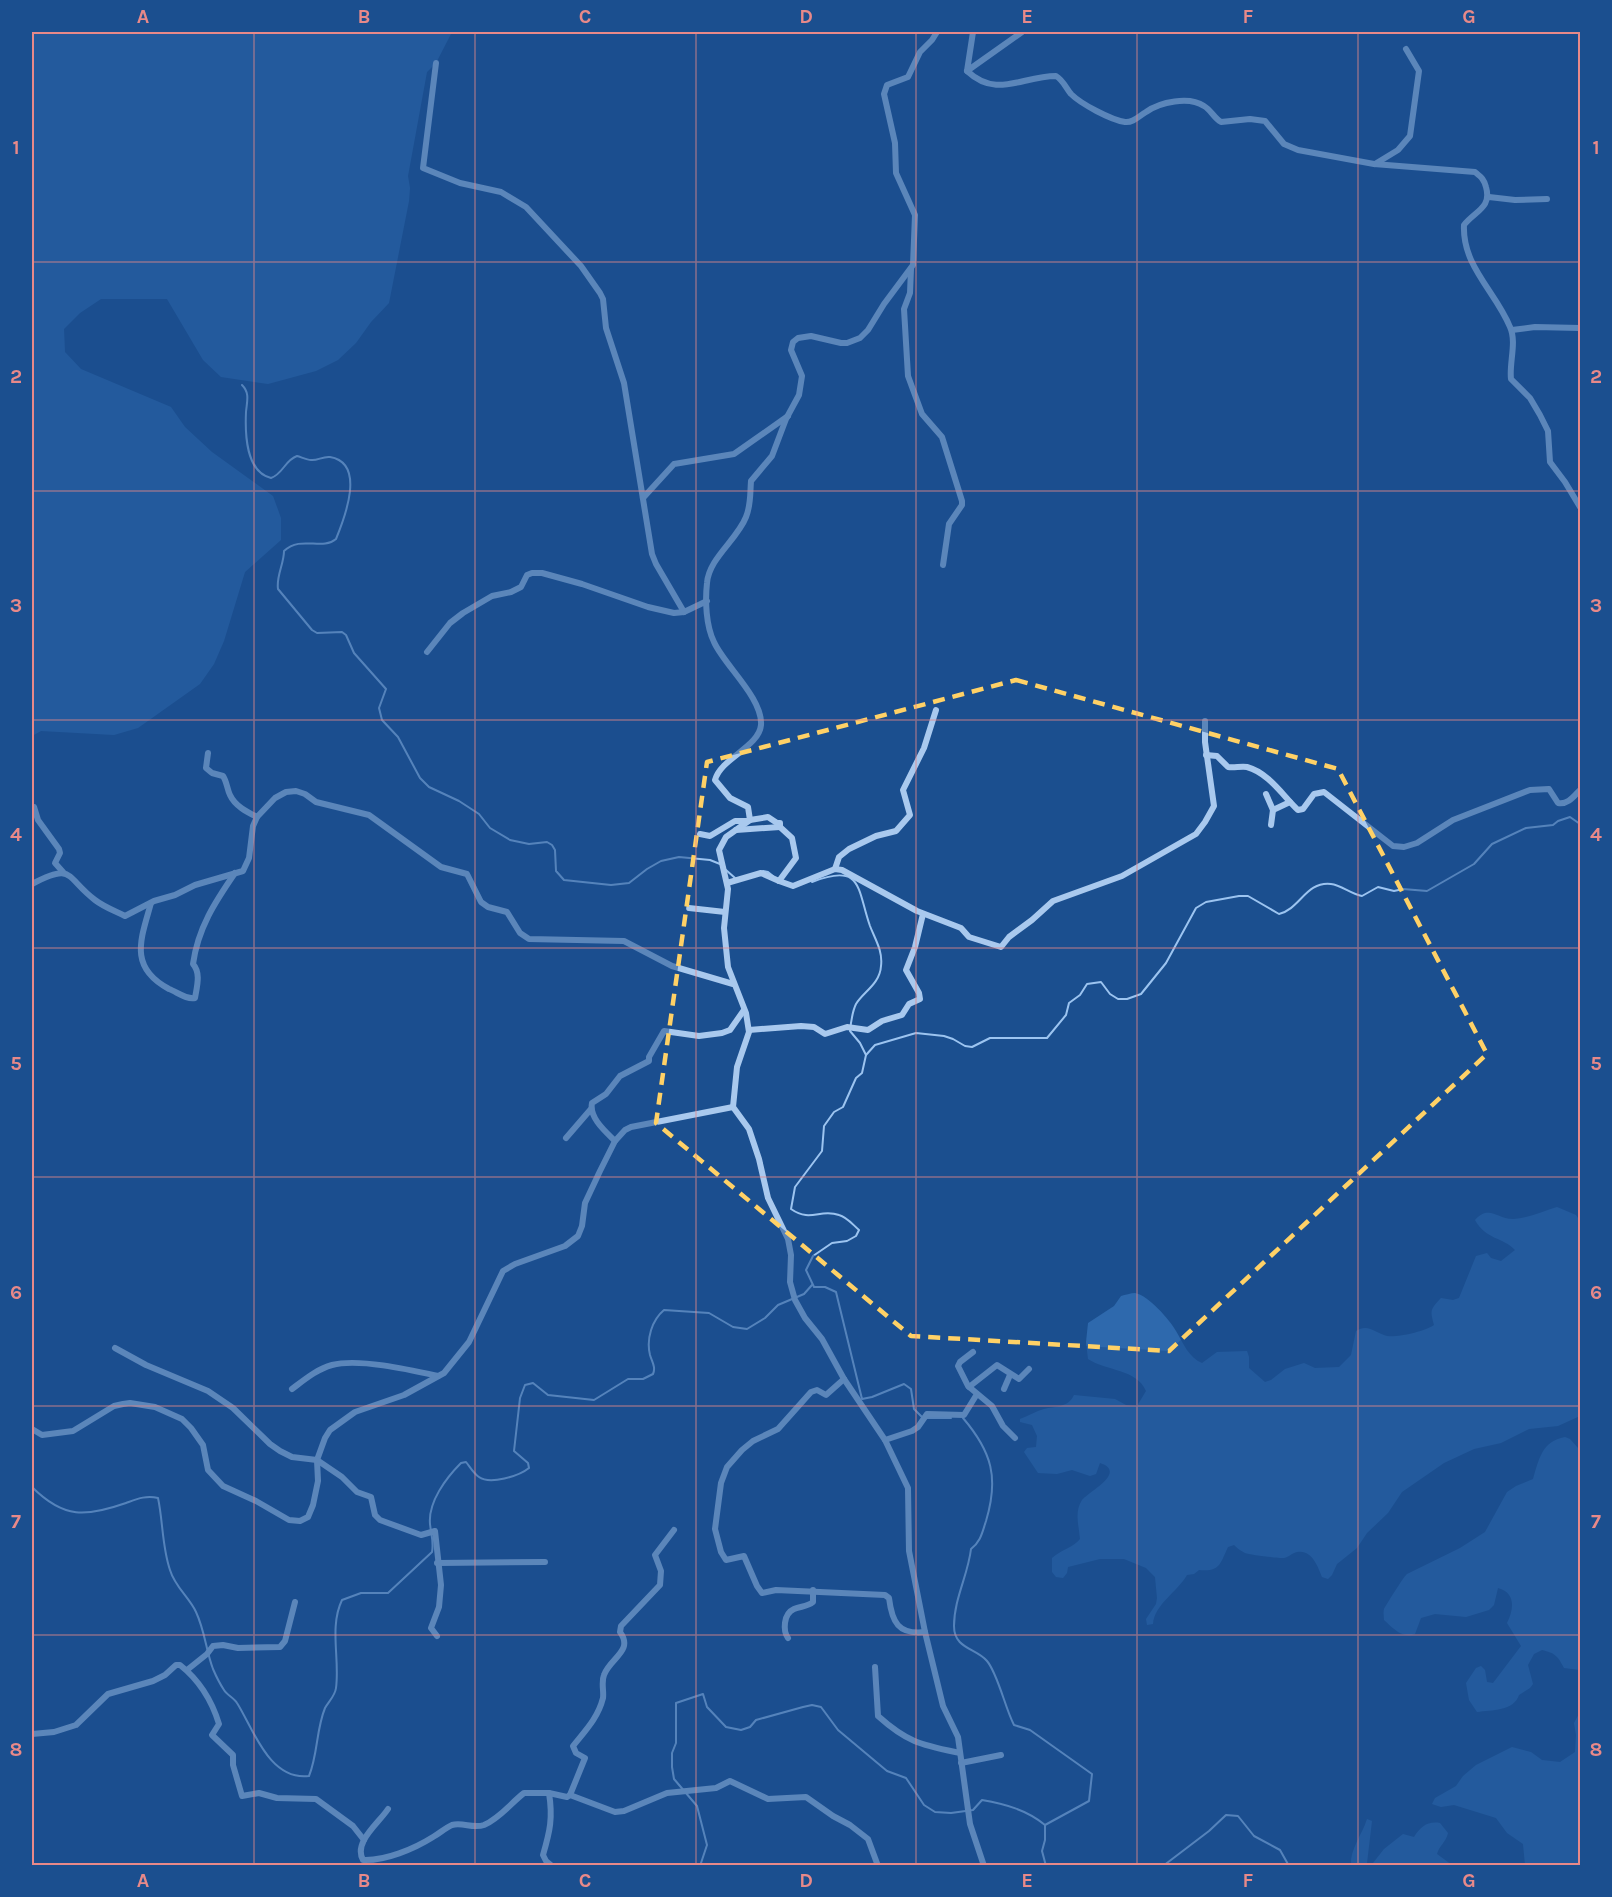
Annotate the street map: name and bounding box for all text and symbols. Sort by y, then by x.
text: A [137,5,150,28]
text: B [358,5,370,28]
text: C [579,5,591,28]
text: D [799,5,813,28]
text: E [1021,5,1033,28]
text: F [1243,5,1254,28]
text: G [1462,5,1476,28]
text: 1 [12,136,20,159]
text: 1 [1592,136,1600,159]
text: 2 [10,365,22,388]
text: 2 [1590,365,1602,388]
text: 3 [10,594,22,617]
text: 3 [1590,594,1602,617]
text: 4 [10,823,22,846]
text: 4 [1590,823,1602,846]
text: 5 [10,1052,22,1075]
text: 5 [1590,1052,1602,1075]
text: 6 [10,1281,22,1304]
text: 6 [1590,1281,1602,1304]
text: 7 [11,1510,21,1533]
text: 7 [1591,1510,1601,1533]
text: 8 [10,1738,22,1761]
text: 8 [1590,1738,1602,1761]
text: A [137,1869,150,1892]
text: B [358,1869,370,1892]
text: C [579,1869,591,1892]
text: D [799,1869,813,1892]
text: E [1021,1869,1033,1892]
text: F [1243,1869,1254,1892]
text: G [1462,1869,1476,1892]

